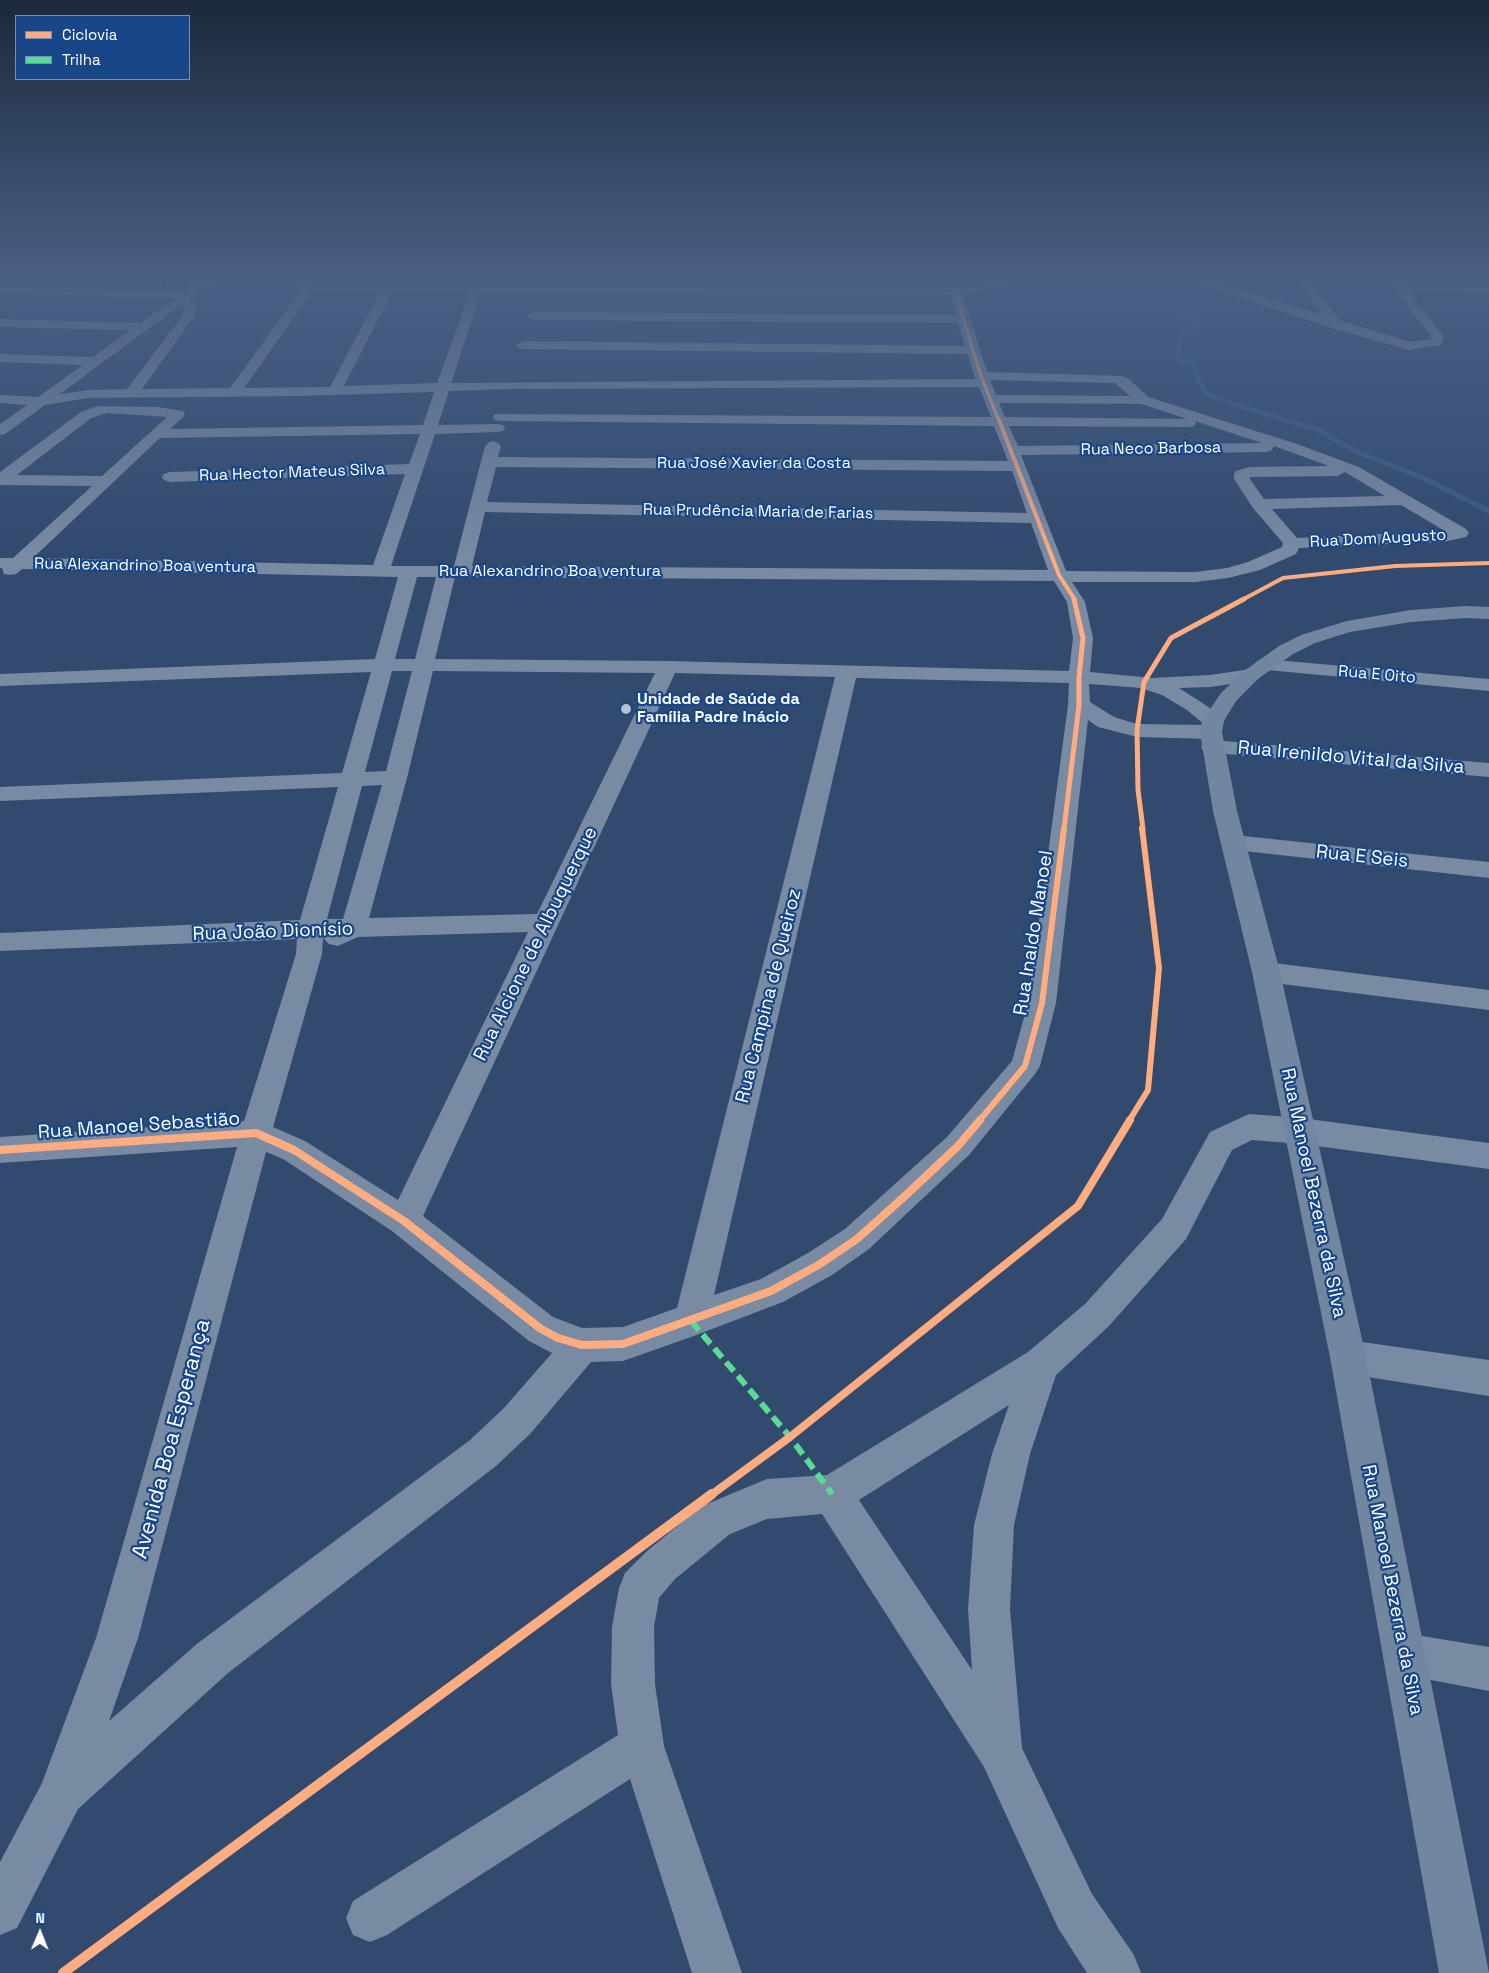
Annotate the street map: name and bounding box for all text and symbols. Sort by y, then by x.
legend [15,15,190,80]
text: Ciclovia [62,25,117,44]
text: Trilha [62,50,101,69]
street label: Rua Neco Barbosa [1081,438,1221,460]
street label: Rua José Xavier da Costa [657,454,851,474]
street label: Rua Hector Mateus Silva [199,460,385,486]
street label: Rua Prudência Maria de Farias [643,500,873,524]
street label: Rua Dom Augusto [1309,526,1447,552]
street label: Rua Alexandrino Boa ventura [34,554,256,578]
street label: Rua Alexandrino Boa ventura [439,562,661,582]
street label: Rua E Oito [1337,662,1417,688]
place label: Unidade de Saúde da Família Padre Inácio [637,690,800,728]
marker: Unidade de Saúde da Família Padre Inácio [619,702,633,716]
street label: Rua Irenildo Vital da Silva [1237,737,1465,779]
street label: Rua Alcione de Albuquerque [469,823,603,1065]
street label: Rua E Seis [1315,841,1409,873]
street label: Rua Inaldo Manoel [1010,849,1058,1017]
street label: Rua Campina de Queiroz [731,887,807,1105]
street label: Rua João Dionísio [192,918,354,946]
street label: Rua Manoel Bezerra da Silva [1275,1066,1351,1320]
street label: Rua Manoel Sebastião [37,1108,241,1144]
street label: Avenida Boa Esperança [127,1316,217,1562]
street label: Rua Manoel Bezerra da Silva [1356,1463,1428,1717]
north arrow [15,1908,65,1958]
text: N [35,1909,45,1927]

